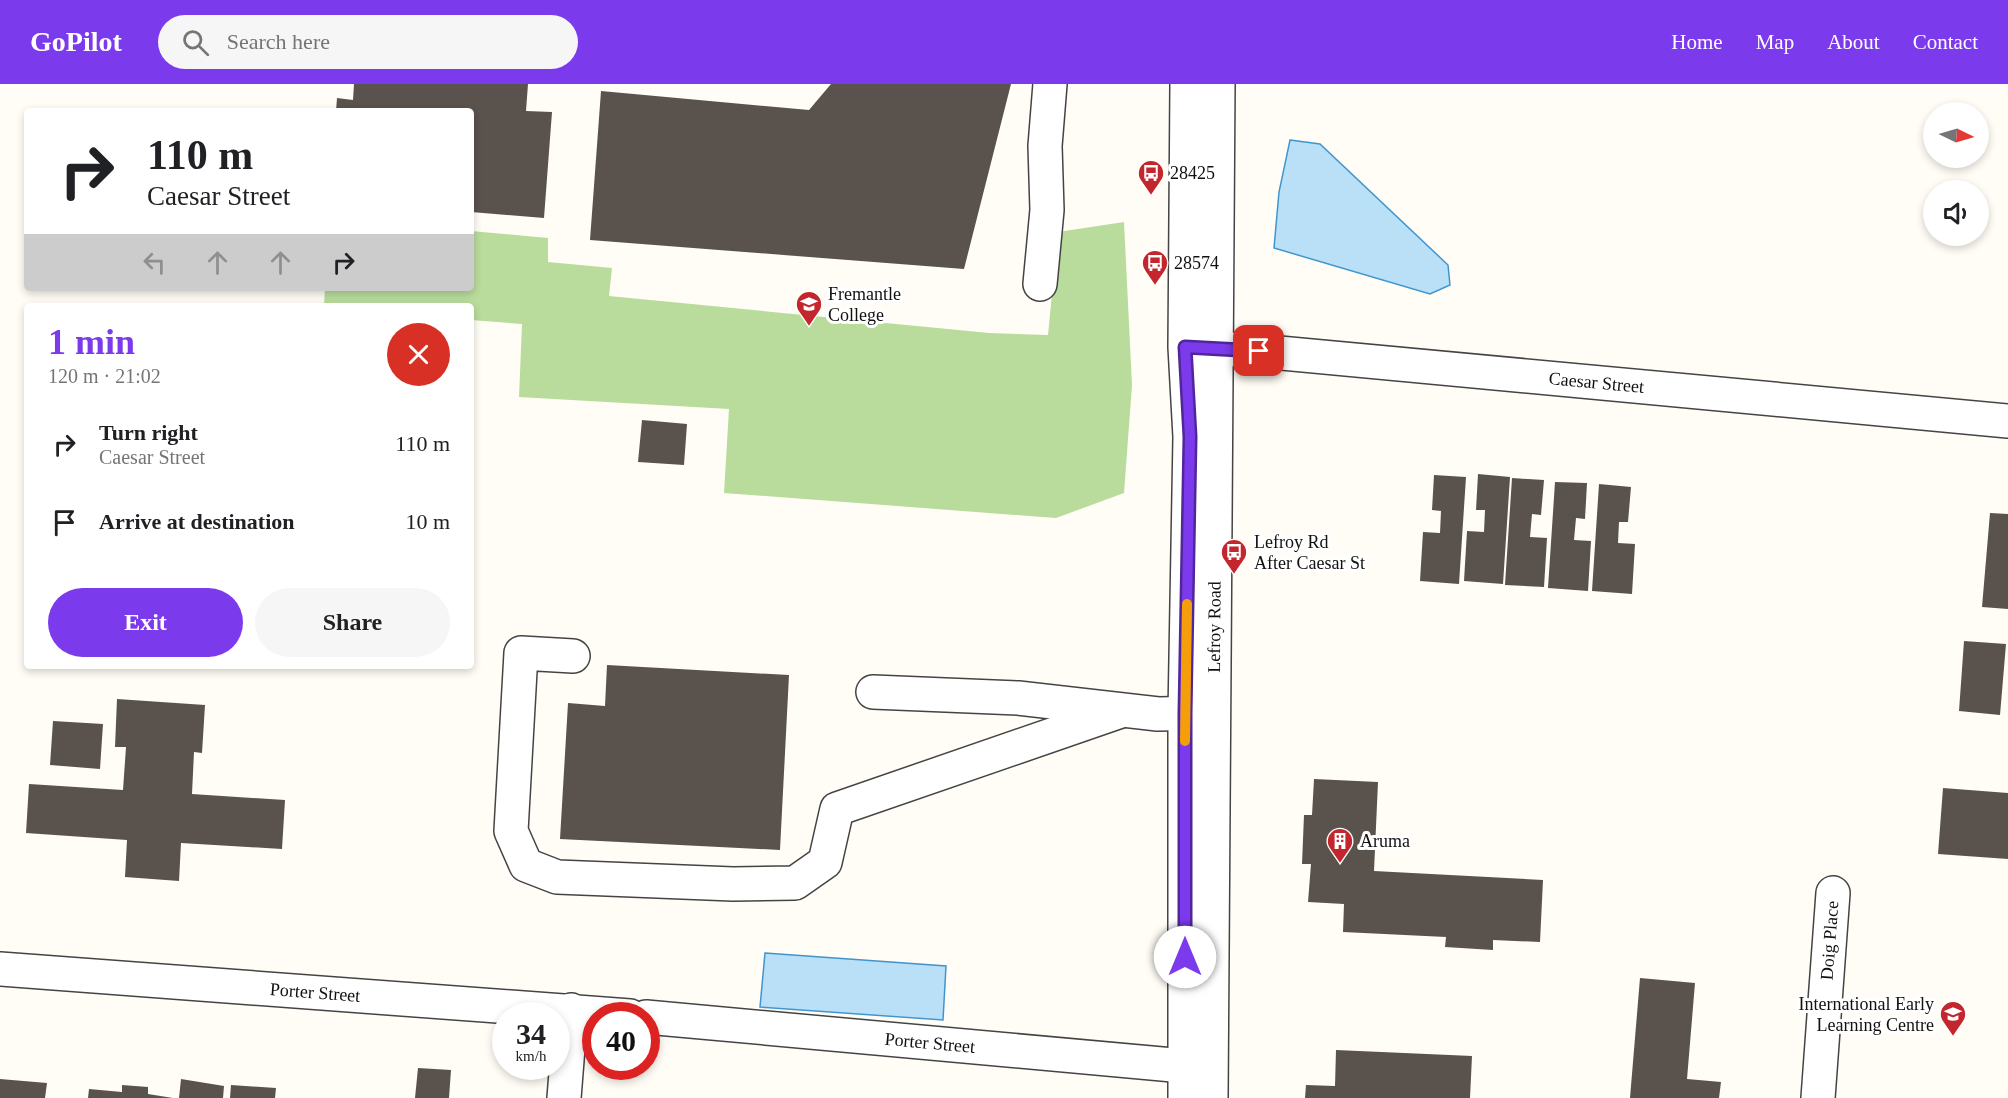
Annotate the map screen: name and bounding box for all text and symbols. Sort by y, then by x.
search box [158,15,578,69]
text: GoPilot [30,26,122,57]
icon: search [179,26,212,59]
text: Search here [227,29,330,54]
text: Home [1671,30,1723,54]
text: Map [1756,30,1794,54]
text: About [1827,30,1880,54]
text: Contact [1913,30,1978,54]
north arrow [1923,102,1989,168]
map controls [1923,102,1989,246]
icon: right [48,132,126,210]
text: 110 m [147,132,253,178]
bus stop icon: 28425 [1136,158,1166,196]
place label: 28425 [1170,163,1215,183]
button: sound [1923,180,1989,246]
text: Caesar Street [147,181,290,211]
icon: left [138,246,171,279]
icon: ahead [201,246,234,279]
icon: ahead [264,246,297,279]
icon: right [327,246,360,279]
bus stop icon: 28574 [1140,248,1170,286]
place label: 28574 [1174,253,1219,273]
place label: Fremantle College [828,284,901,325]
school or university icon: Fremantle College [794,289,824,327]
text: 1 min [48,322,135,362]
button: close [387,323,450,386]
pin [1233,325,1284,376]
icon: arrive [1242,334,1275,367]
text: 120 m · 21:02 [48,365,161,387]
street label: Caesar Street [1548,368,1645,397]
text: Turn right [99,420,198,445]
icon: right [48,428,81,461]
text: 110 m [395,431,450,456]
text: Caesar Street [99,446,205,468]
icon: arrive [48,506,81,539]
text: Arrive at destination [99,509,295,534]
text: 10 m [405,509,450,534]
place label: Lefroy Rd After Caesar St [1254,532,1365,573]
bus stop icon: Lefroy Rd After Caesar St [1219,537,1249,575]
street label: Lefroy Road [1204,581,1225,673]
button: Exit [48,588,243,657]
button: Share [255,588,450,657]
building icon: Aruma [1325,826,1355,864]
place label: Aruma [1360,831,1410,851]
street label: Doig Place [1817,900,1842,981]
position arrow [1153,925,1217,989]
street label: Porter Street [269,979,361,1006]
place label: International Early Learning Centre [1799,994,1934,1035]
school or university icon: International Early Learning Centre [1938,999,1968,1037]
speed limit sign: 40 [582,1002,660,1080]
text: 34 [516,1017,546,1050]
street label: Porter Street [884,1029,976,1057]
text: km/h [516,1048,546,1064]

